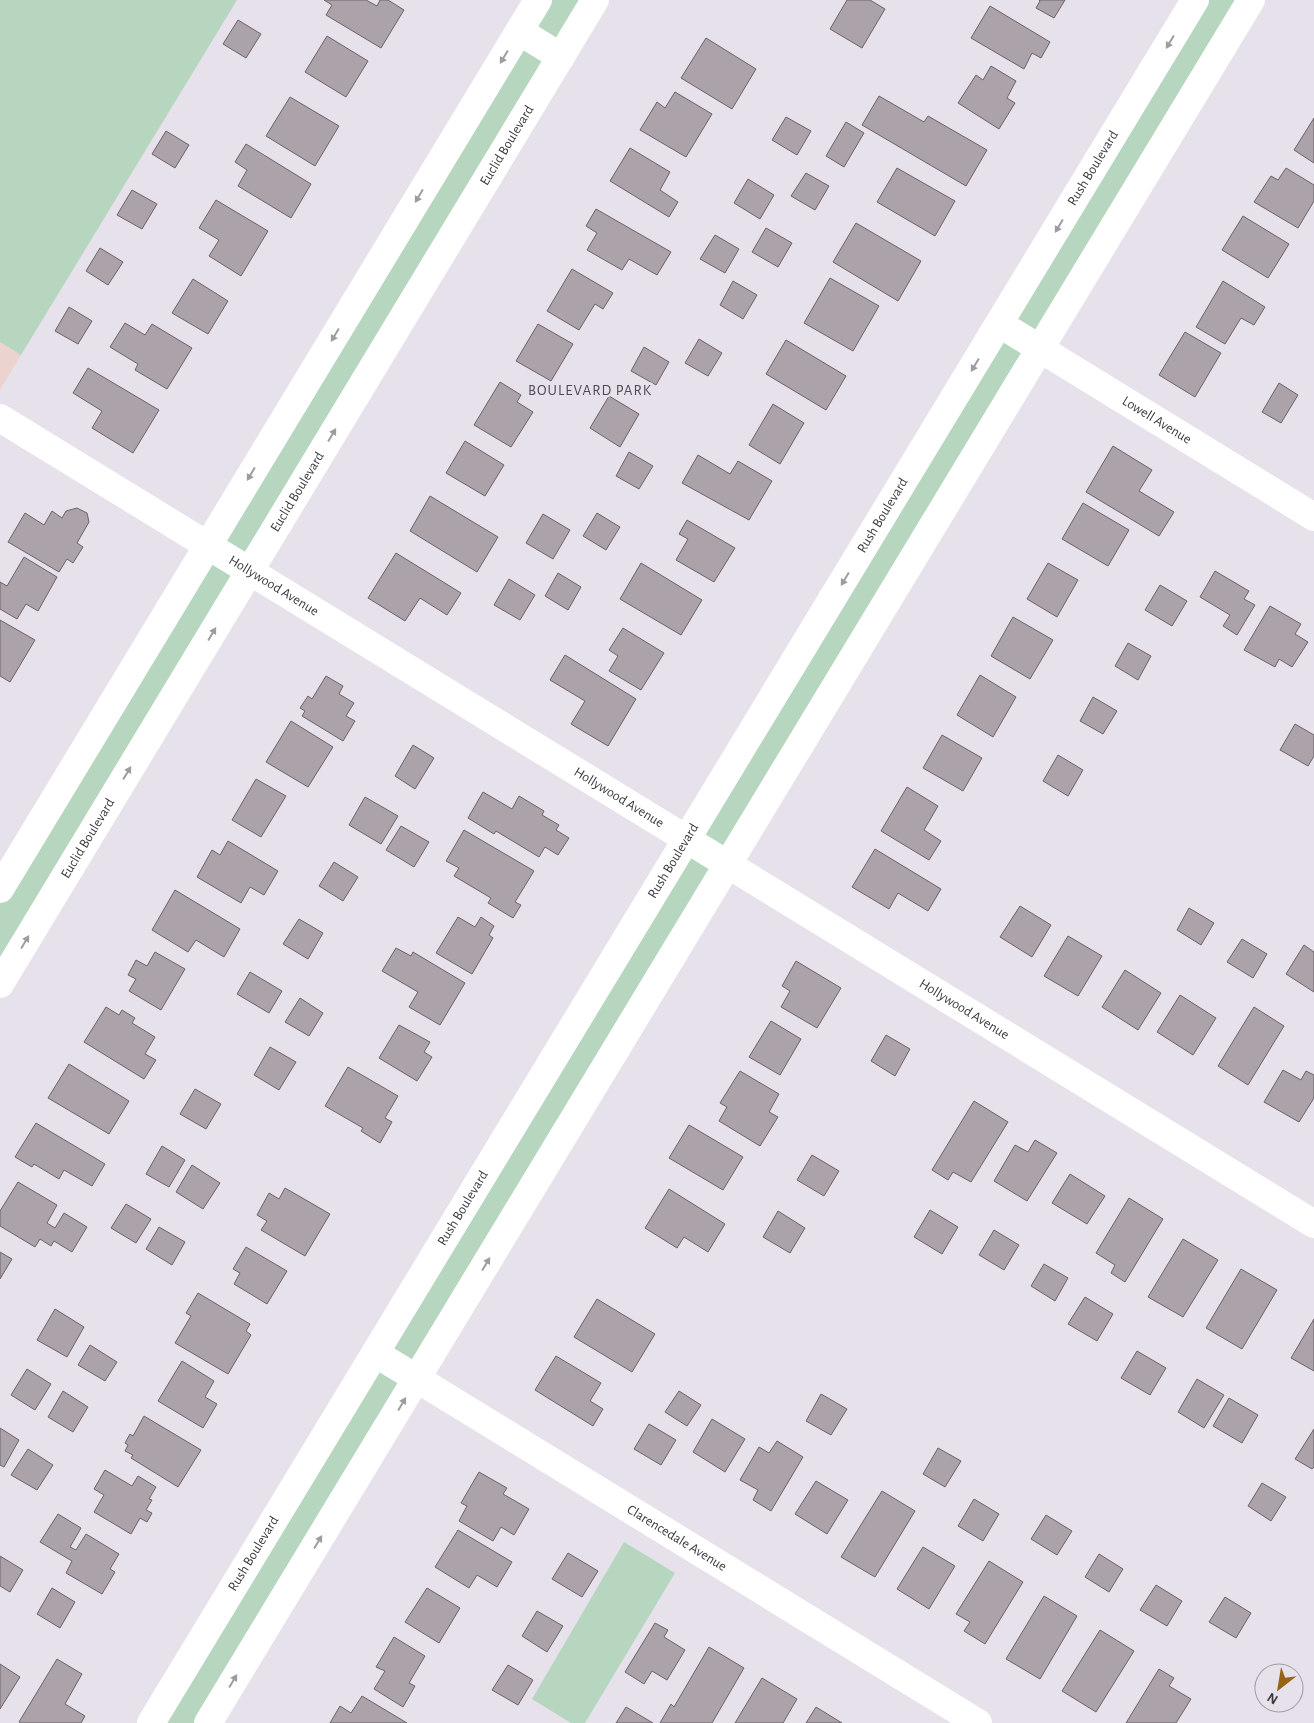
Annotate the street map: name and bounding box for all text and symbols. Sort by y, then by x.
one-way arrow [1166,35,1175,48]
one-way arrow [499,50,508,63]
street label: Euclid Boulevard [478,103,537,188]
street label: Rush Boulevard [1065,128,1121,208]
one-way arrow [415,189,424,202]
one-way arrow [1055,219,1064,232]
one-way arrow [331,328,340,341]
one-way arrow [971,359,980,372]
district label: BOULEVARD PARK [528,383,652,398]
street label: Lowell Avenue [1120,394,1194,447]
one-way arrow [328,428,337,442]
street label: Euclid Boulevard [268,450,327,534]
one-way arrow [247,467,256,480]
street label: Rush Boulevard [855,476,911,555]
street label: Hollywood Avenue [226,553,321,619]
one-way arrow [841,572,850,585]
one-way arrow [207,627,216,640]
street label: Hollywood Avenue [571,765,666,830]
one-way arrow [123,766,132,779]
street label: Euclid Boulevard [59,796,117,881]
street label: Rush Boulevard [645,821,701,901]
one-way arrow [21,935,30,948]
street label: Hollywood Avenue [917,977,1011,1042]
street label: Rush Boulevard [435,1168,491,1248]
one-way arrow [481,1258,490,1271]
one-way arrow [398,1397,407,1410]
street label: Clarencedale Avenue [624,1502,729,1574]
street label: Rush Boulevard [226,1514,282,1593]
one-way arrow [313,1536,322,1549]
north arrow [1254,1663,1304,1713]
one-way arrow [229,1675,238,1688]
text: N [1265,1690,1281,1707]

